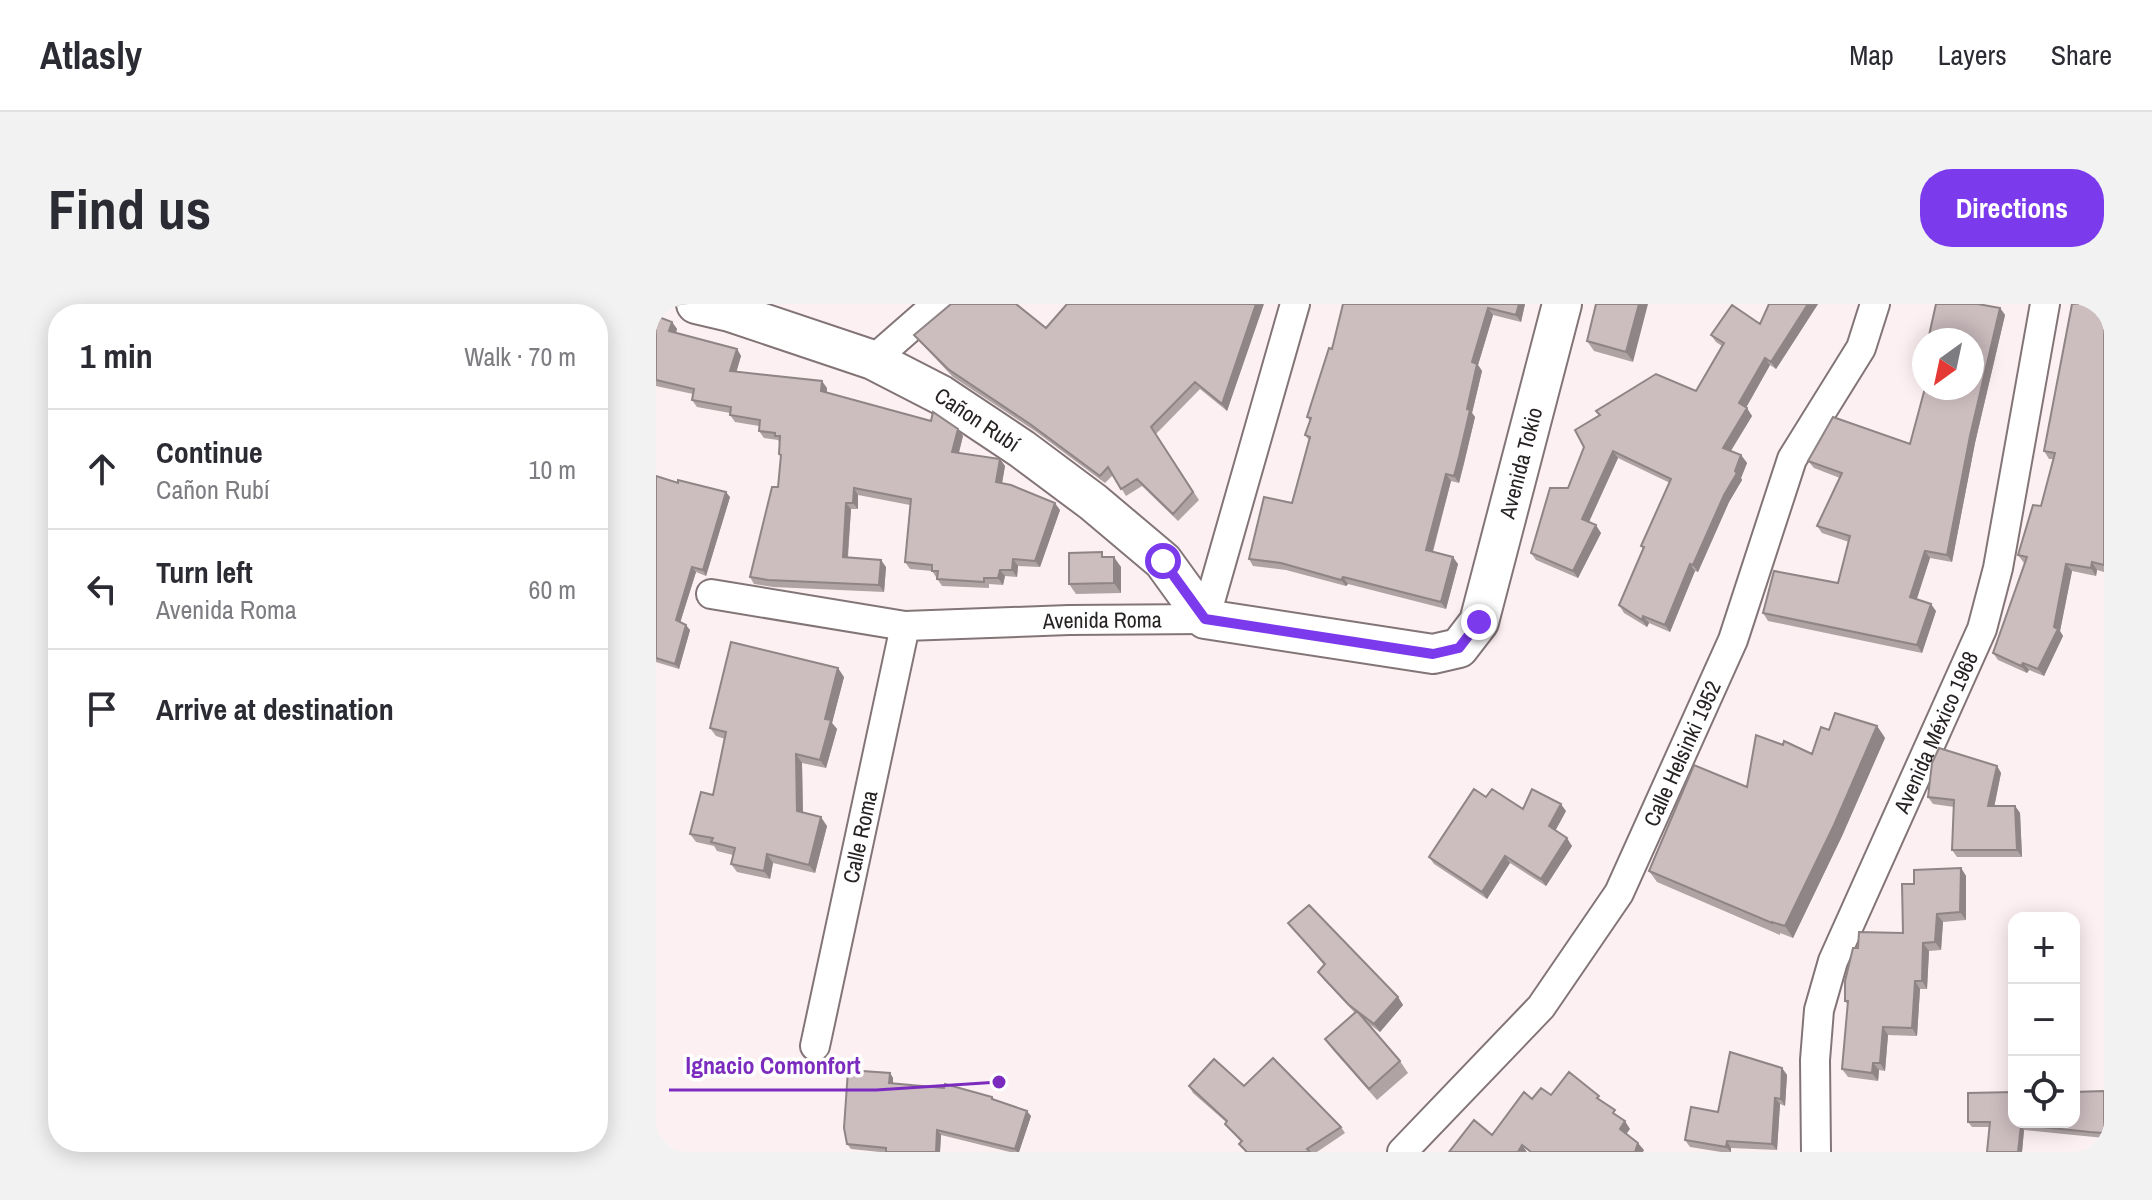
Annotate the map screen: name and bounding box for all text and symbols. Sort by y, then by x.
text: Atlasly [40,30,142,81]
text: Map [1849,36,1894,74]
text: Layers [1938,36,2007,74]
text: Share [2051,36,2112,74]
button: Directions [1920,169,2104,247]
text: Find us [48,171,211,246]
north arrow [1912,328,1984,400]
text: 1 min [80,333,153,379]
text: Walk · 70 m [464,339,576,374]
street label: Cañon Rubí [929,380,1027,459]
street label: Avenida Tokio [1491,404,1549,523]
text: Continue [156,432,263,472]
icon: ahead [80,447,124,491]
text: 10 m [529,452,576,487]
text: Cañon Rubí [156,472,270,507]
route start [1145,543,1181,579]
text: Turn left [156,552,253,592]
icon: left [80,567,124,611]
text: 60 m [529,572,576,607]
text: Avenida Roma [156,592,297,627]
street label: Avenida Roma [1041,604,1162,636]
route end [1461,604,1497,640]
street label: Avenida México 1968 [1886,646,1985,819]
street label: Calle Helsinki 1952 [1636,676,1728,831]
icon: arrive [80,687,124,731]
text: Arrive at destination [156,689,394,729]
street label: Calle Roma [835,787,884,886]
map controls [2008,912,2080,1128]
button: + [2008,912,2080,984]
button: − [2008,984,2080,1056]
callout: Ignacio Comonfort [669,1042,876,1090]
text: Ignacio Comonfort [686,1049,861,1081]
button: locate [2008,1056,2080,1128]

